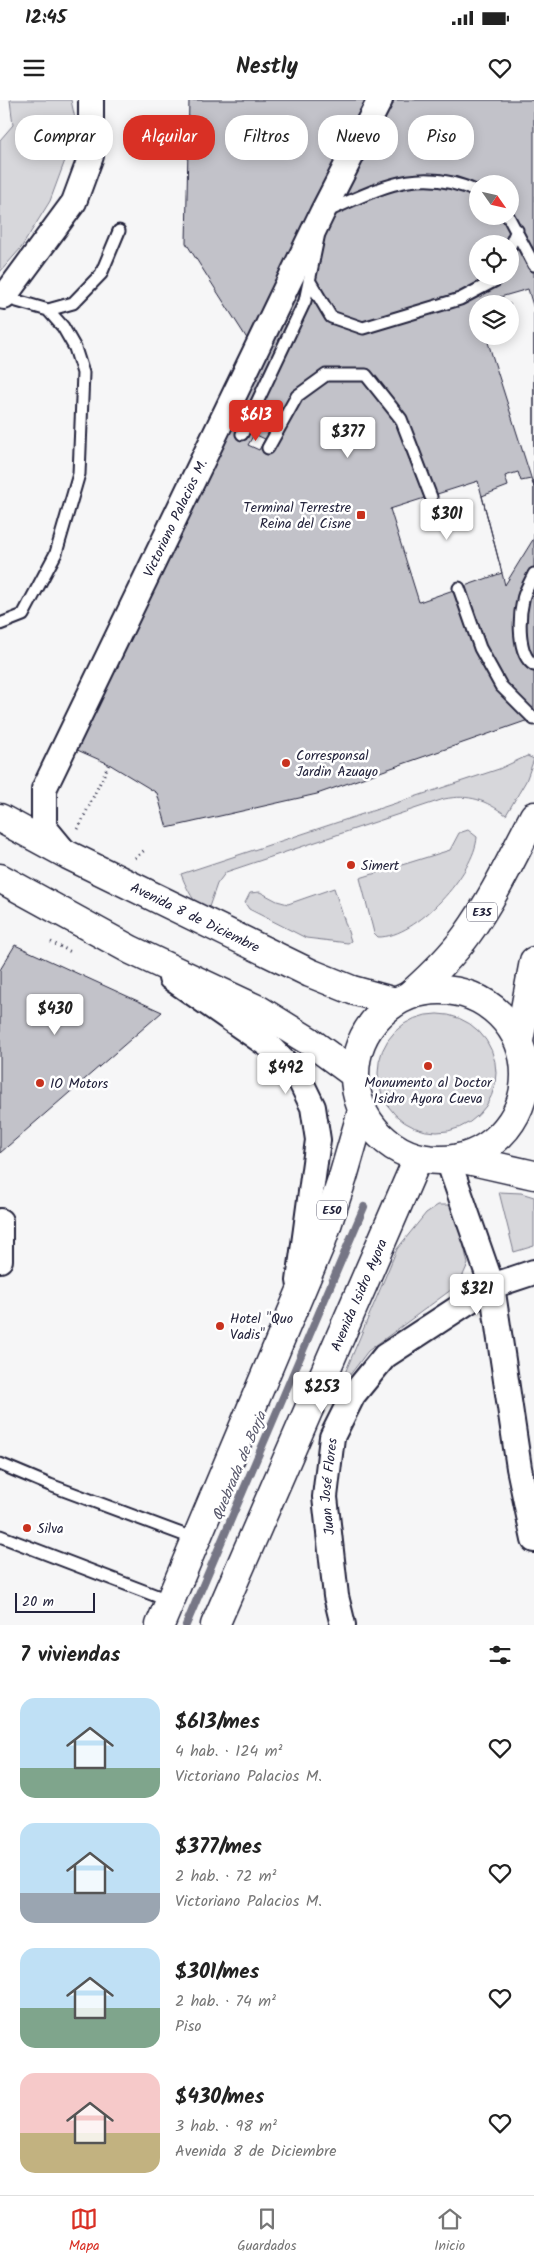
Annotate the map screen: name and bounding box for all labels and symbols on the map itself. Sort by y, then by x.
north arrow [469,175,519,225]
pin: $613 [226,400,286,442]
pin: $377 [318,416,378,459]
street label: Victoriano Palacios M. [138,455,214,581]
place label: Terminal Terrestre Reina del Cisne [243,497,352,535]
pin: $301 [417,498,477,541]
marker: Terminal Terrestre Reina del Cisne [355,509,367,521]
place label: Corresponsal Jardin Azuayo [296,745,378,783]
marker: Corresponsal Jardin Azuayo [280,757,292,769]
place label: Simert [361,855,400,877]
marker: Simert [345,859,357,871]
street label: Avenida 8 de Diciembre [126,877,264,959]
road number: E35 [467,902,497,922]
pin: $430 [25,994,85,1036]
pin: $492 [256,1052,316,1095]
marker: Monumento al Doctor Isidro Ayora Cueva [422,1060,434,1072]
place label: Monumento al Doctor Isidro Ayora Cueva [364,1072,493,1110]
place label: IO Motors [50,1073,108,1095]
marker: IO Motors [34,1077,46,1089]
road number: E50 [317,1200,347,1220]
street label: Avenida Isidro Ayora [325,1236,394,1355]
pin: $321 [447,1274,507,1316]
place label: Hotel "Quo Vadis" [230,1308,293,1346]
marker: Hotel "Quo Vadis" [214,1320,226,1332]
pin: $253 [292,1372,352,1414]
water label: Quebrada de Borja [206,1407,274,1525]
street label: Juan José Flores [315,1437,344,1536]
place label: Silva [37,1518,64,1540]
marker: Silva [21,1522,33,1534]
scale bar [15,1590,95,1613]

